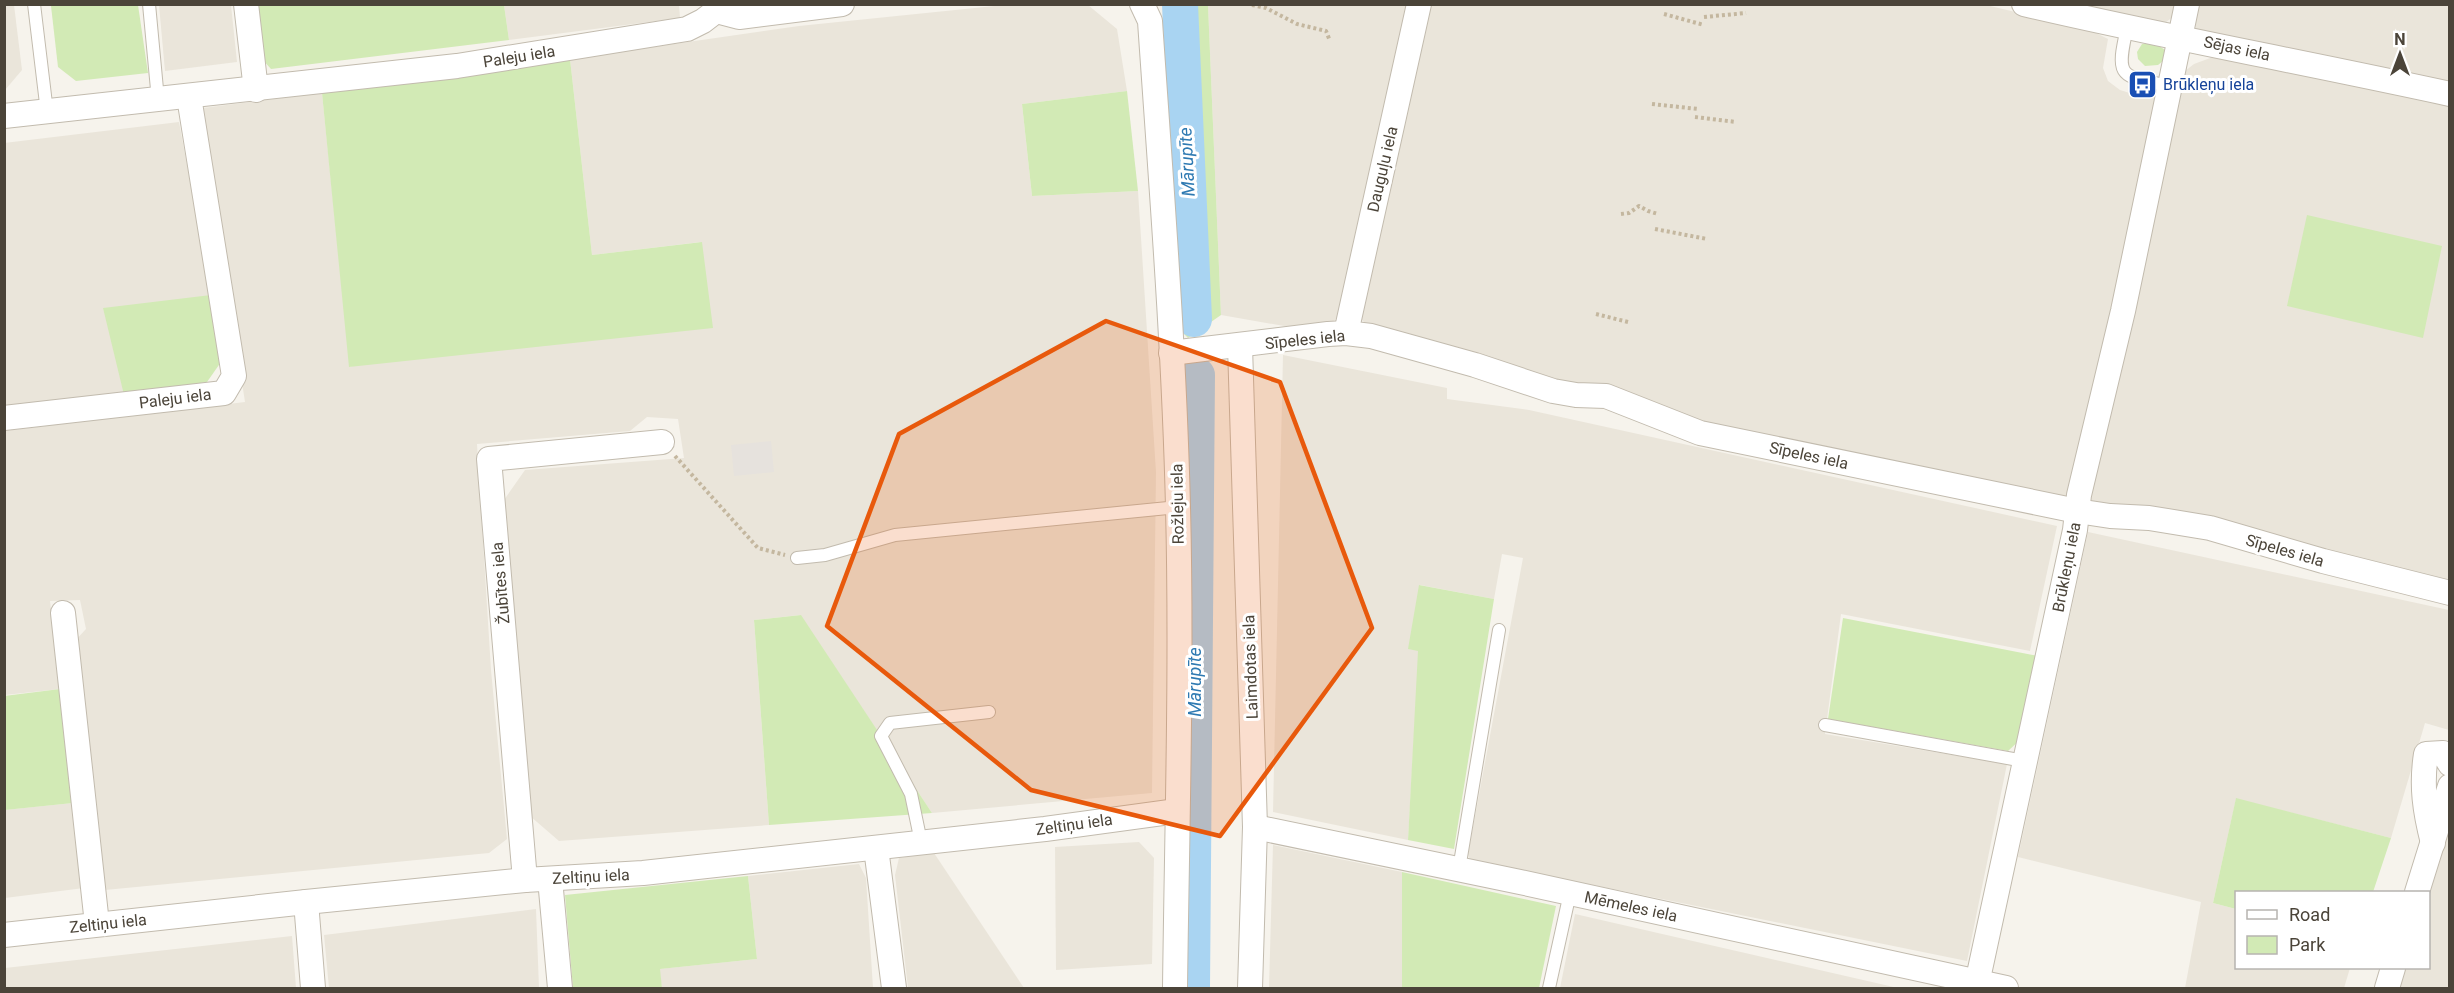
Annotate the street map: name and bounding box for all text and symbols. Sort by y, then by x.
north arrow [2370,24,2430,84]
text: N [2394,30,2406,49]
street label: Sējas iela [2202,32,2272,65]
street label: Paleju iela [482,41,556,72]
bus stop icon: Brūkleņu iela [2126,68,2158,100]
place label: Brūkleņu iela [2163,75,2254,95]
street label: Dauguļu iela [1363,124,1403,214]
water label: Mārupīte [1174,127,1199,197]
street label: Sīpeles iela [1264,326,1346,353]
street label: Paleju iela [138,385,212,412]
street label: Sīpeles iela [1768,438,1850,473]
street label: Rožleju iela [1167,463,1188,545]
street label: Brūkleņu iela [2048,520,2086,614]
street label: Sīpeles iela [2244,530,2326,571]
street label: Žubītes iela [487,541,514,625]
street label: Laimdotas iela [1239,614,1262,720]
water label: Mārupīte [1184,647,1205,717]
street label: Zeltiņu iela [1034,810,1114,840]
street label: Zeltiņu iela [552,865,630,889]
street label: Mēmeles iela [1583,887,1679,926]
legend [2235,891,2430,969]
text: Road [2289,904,2330,925]
street label: Zeltiņu iela [69,910,148,938]
text: Park [2289,934,2326,955]

